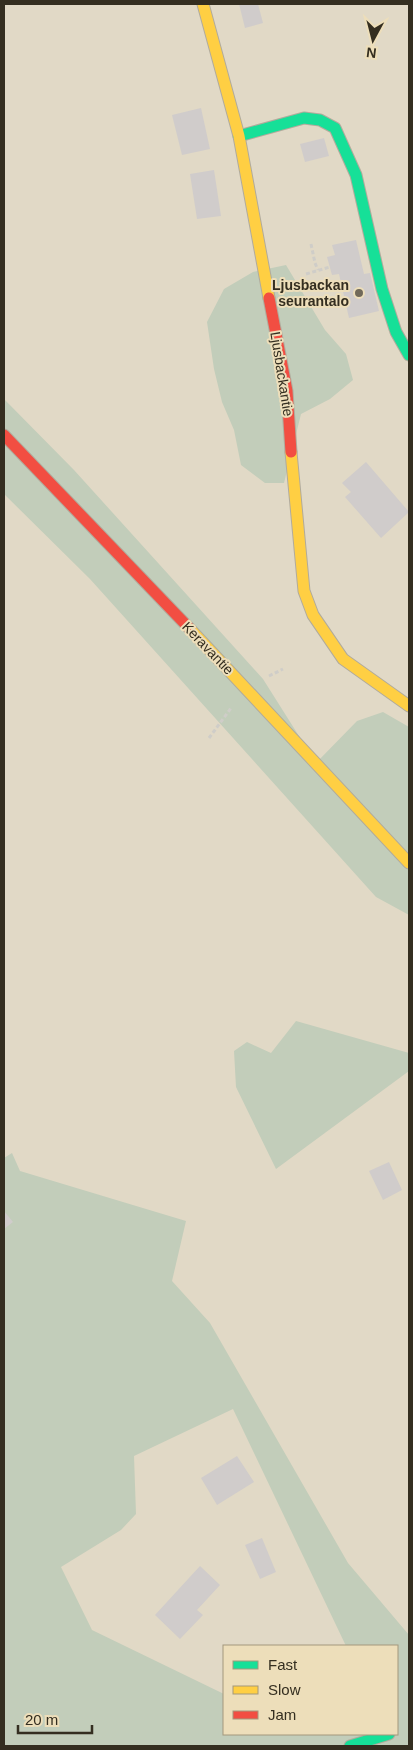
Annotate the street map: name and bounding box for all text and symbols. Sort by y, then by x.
north arrow [348,15,398,65]
text: N [365,44,377,61]
place label: Ljusbackan seurantalo [272,277,349,309]
marker: Ljusbackan seurantalo [353,287,365,299]
street label: Ljusbackantie [267,330,297,418]
street label: Keravantie [179,618,237,678]
legend [223,1645,398,1735]
text: Fast [268,1656,298,1673]
text: Slow [268,1681,301,1698]
scale bar [18,1702,91,1734]
text: Jam [268,1706,296,1723]
text: 20 m [25,1711,58,1728]

